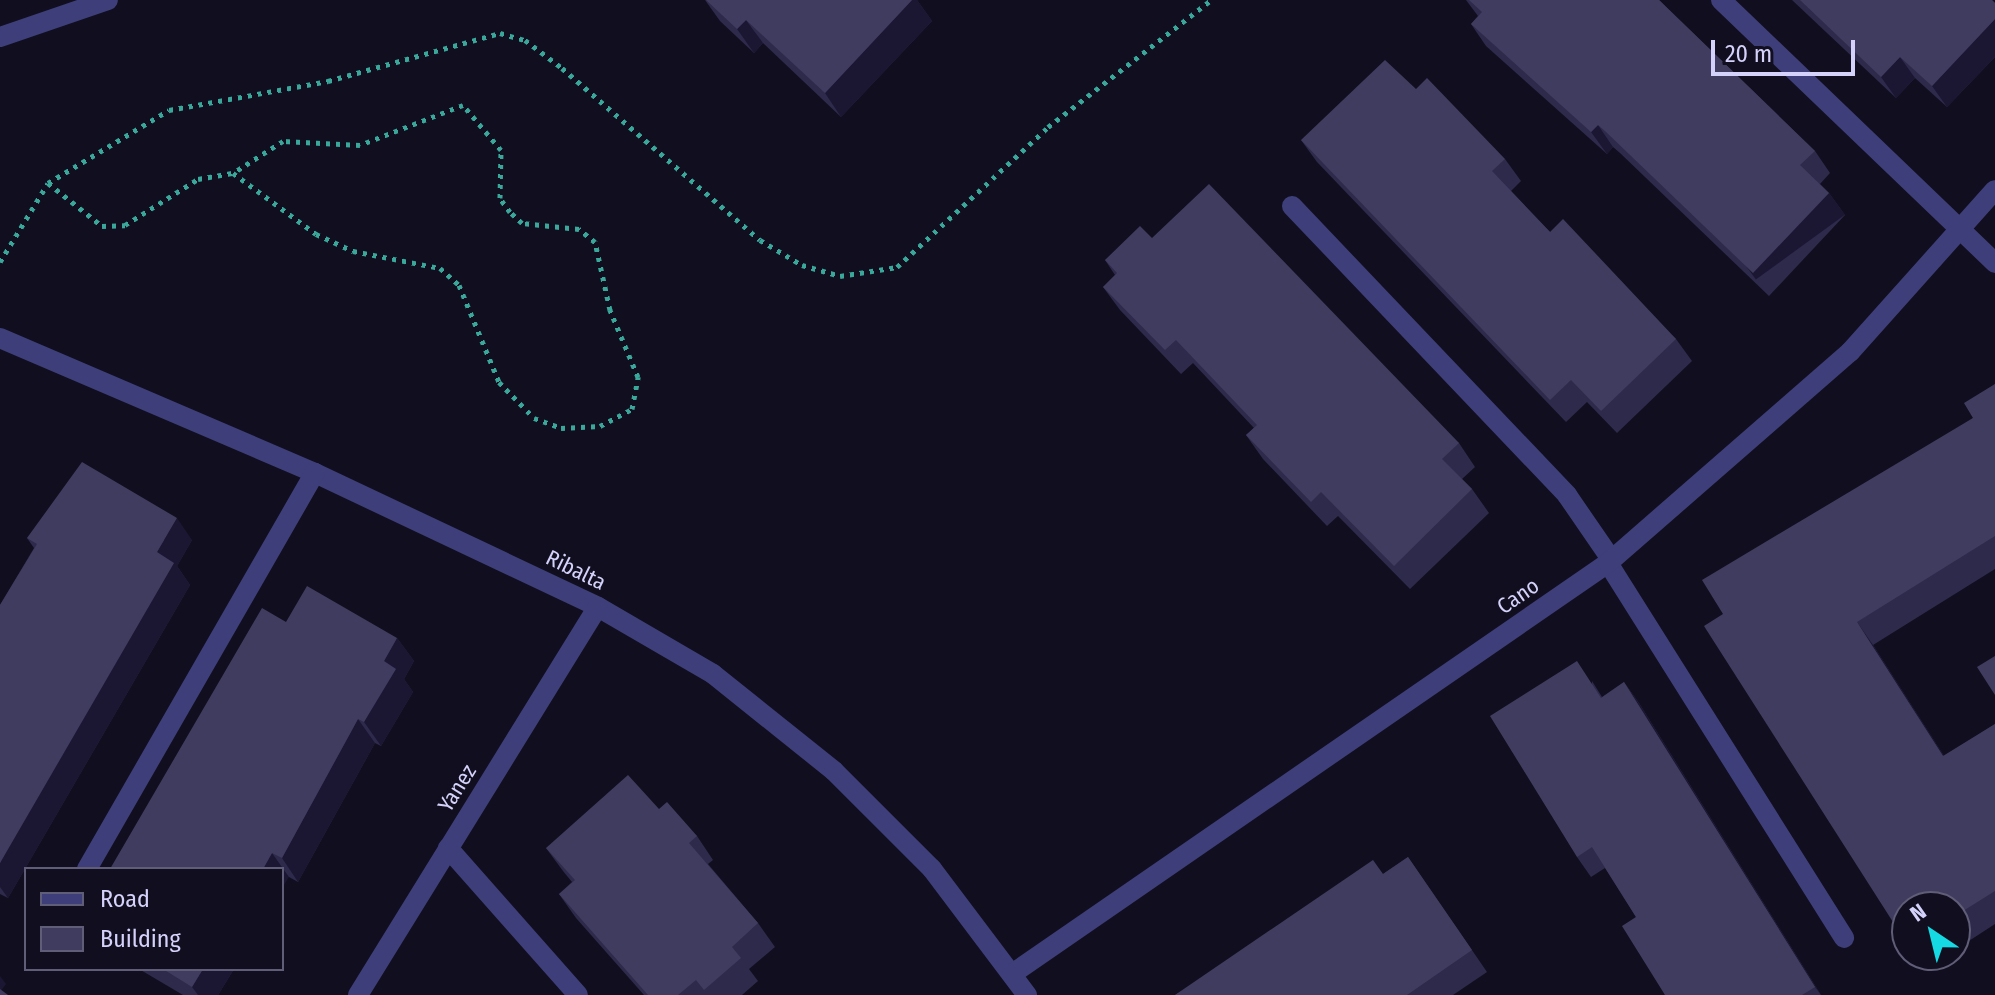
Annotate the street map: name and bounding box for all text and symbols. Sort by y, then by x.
scale bar [1715,24,1859,74]
text: 20 m [1725,40,1772,68]
street label: Ribalta [542,544,610,596]
street label: Cano [1492,572,1544,620]
street label: Yanez [432,759,482,817]
legend [24,867,284,971]
text: Road [100,885,150,913]
north arrow [1891,891,1971,971]
text: N [1905,898,1931,927]
text: Building [100,925,181,953]

